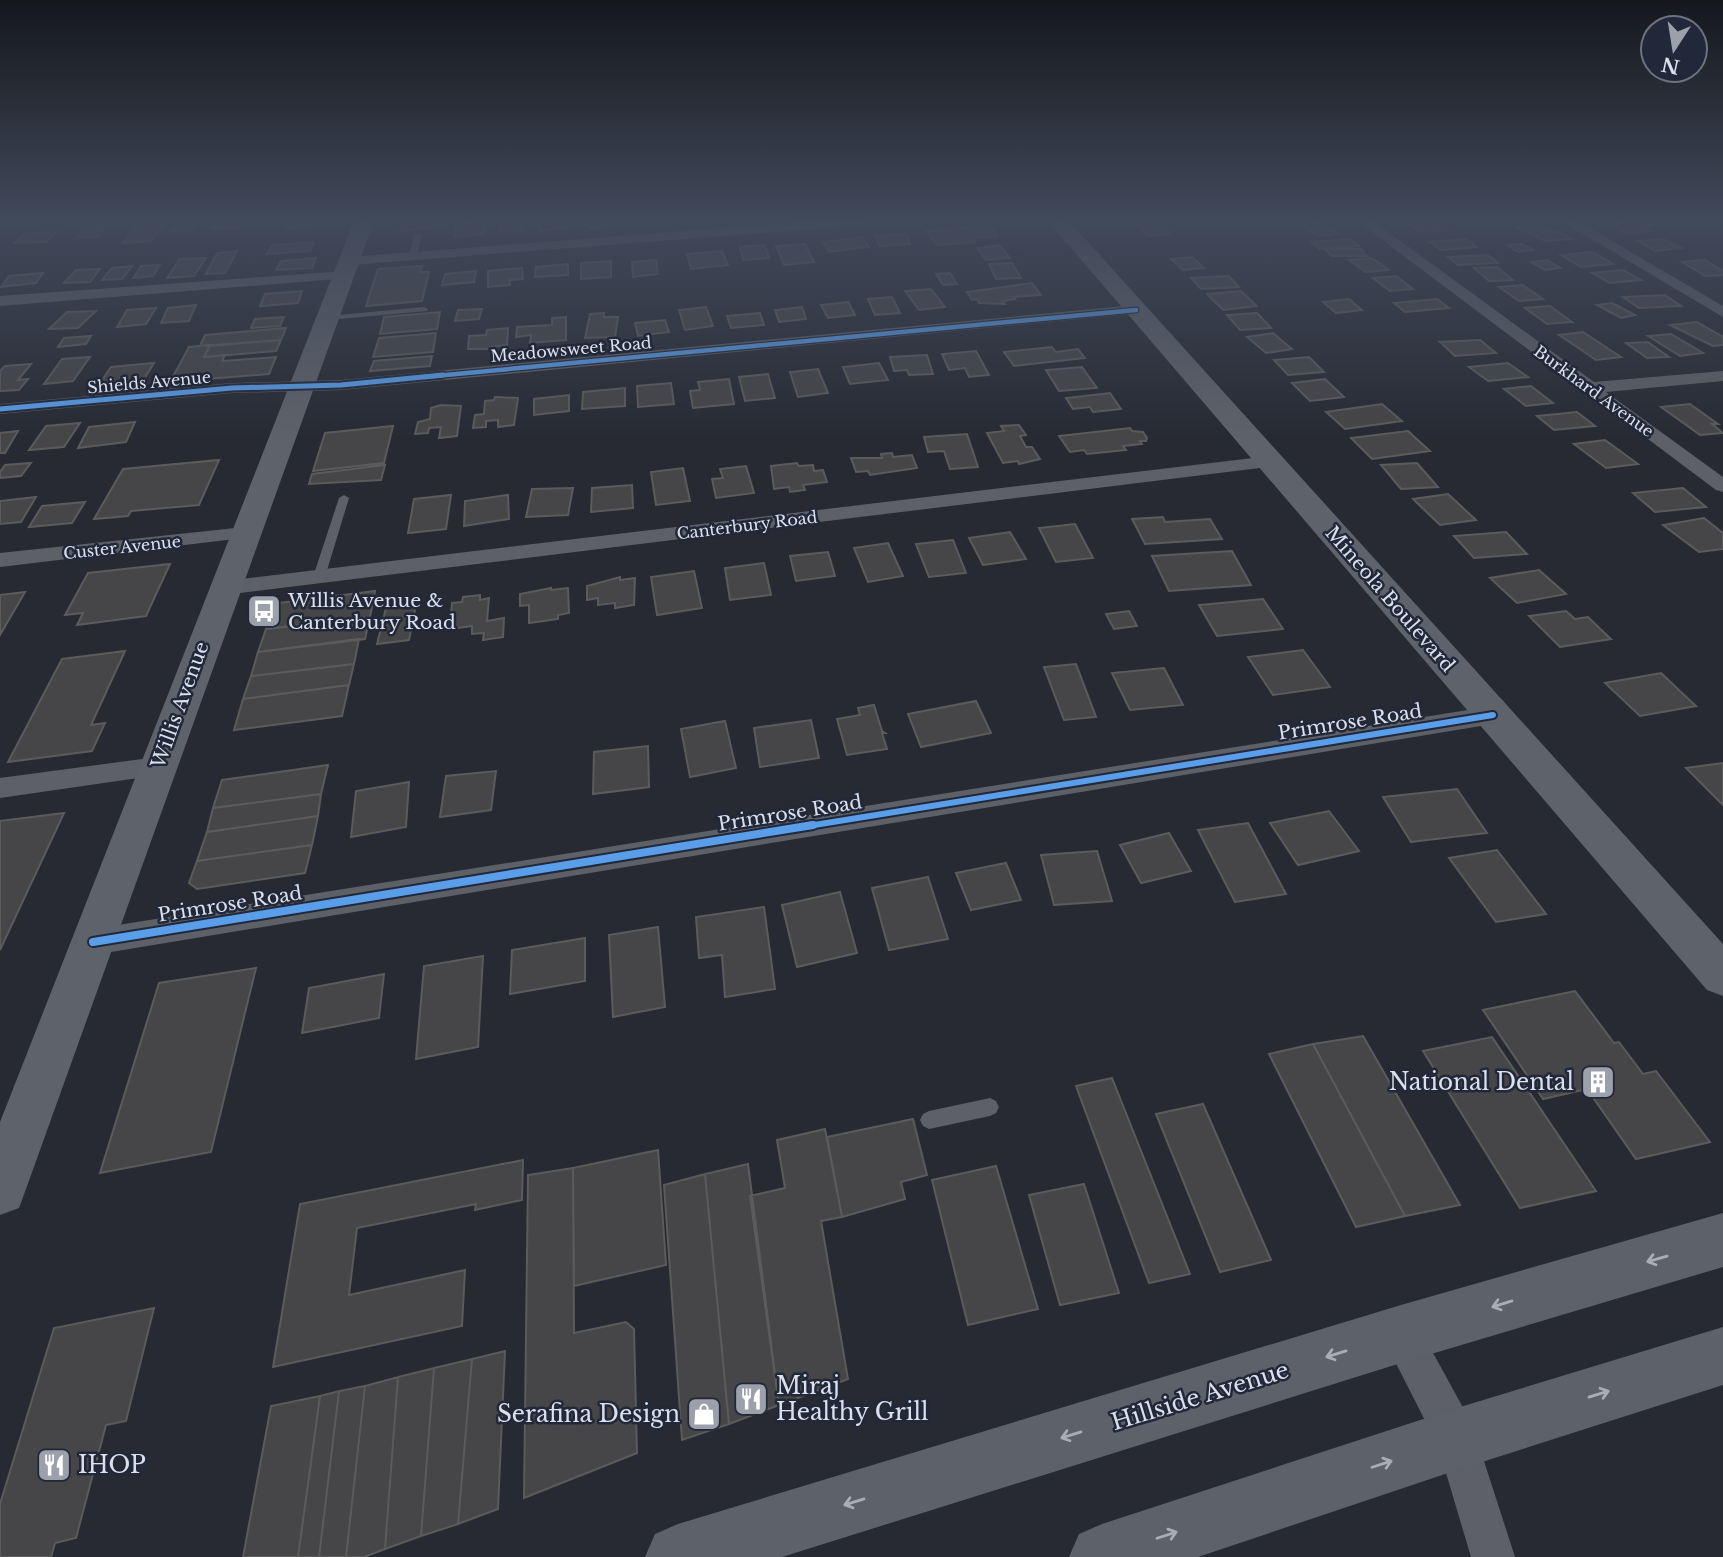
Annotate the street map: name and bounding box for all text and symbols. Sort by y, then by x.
north arrow [1639,14,1709,84]
text: N [1659,52,1682,78]
street label: Meadowsweet Road [490,332,653,366]
street label: Burkhard Avenue [1530,341,1658,441]
street label: Shields Avenue [86,367,212,397]
street label: Canterbury Road [676,506,819,544]
street label: Mineola Boulevard [1320,521,1460,677]
street label: Custer Avenue [62,531,182,563]
place label: Willis Avenue & Canterbury Road [287,589,456,634]
bus stop icon: Willis Avenue & Canterbury Road [245,592,283,630]
street label: Willis Avenue [146,638,214,772]
street label: Primrose Road [1276,699,1424,745]
street label: Primrose Road [716,790,864,836]
street label: Primrose Road [156,881,304,927]
building icon: National Dental [1579,1063,1617,1101]
place label: National Dental [1389,1068,1574,1096]
one-way arrow [1647,1253,1669,1266]
one-way arrow [1491,1298,1513,1311]
one-way arrow [1325,1349,1347,1361]
street label: Hillside Avenue [1108,1356,1292,1436]
place label: Miraj Healthy Grill [776,1372,929,1426]
restaurant icon: Miraj Healthy Grill [732,1380,770,1418]
one-way arrow [1588,1387,1610,1400]
shop icon: Serafina Design [685,1395,723,1433]
place label: Serafina Design [497,1400,680,1428]
one-way arrow [1061,1430,1083,1443]
restaurant icon: IHOP [35,1446,73,1484]
place label: IHOP [78,1451,146,1479]
one-way arrow [1371,1457,1393,1469]
one-way arrow [843,1497,865,1510]
one-way arrow [1155,1528,1177,1541]

